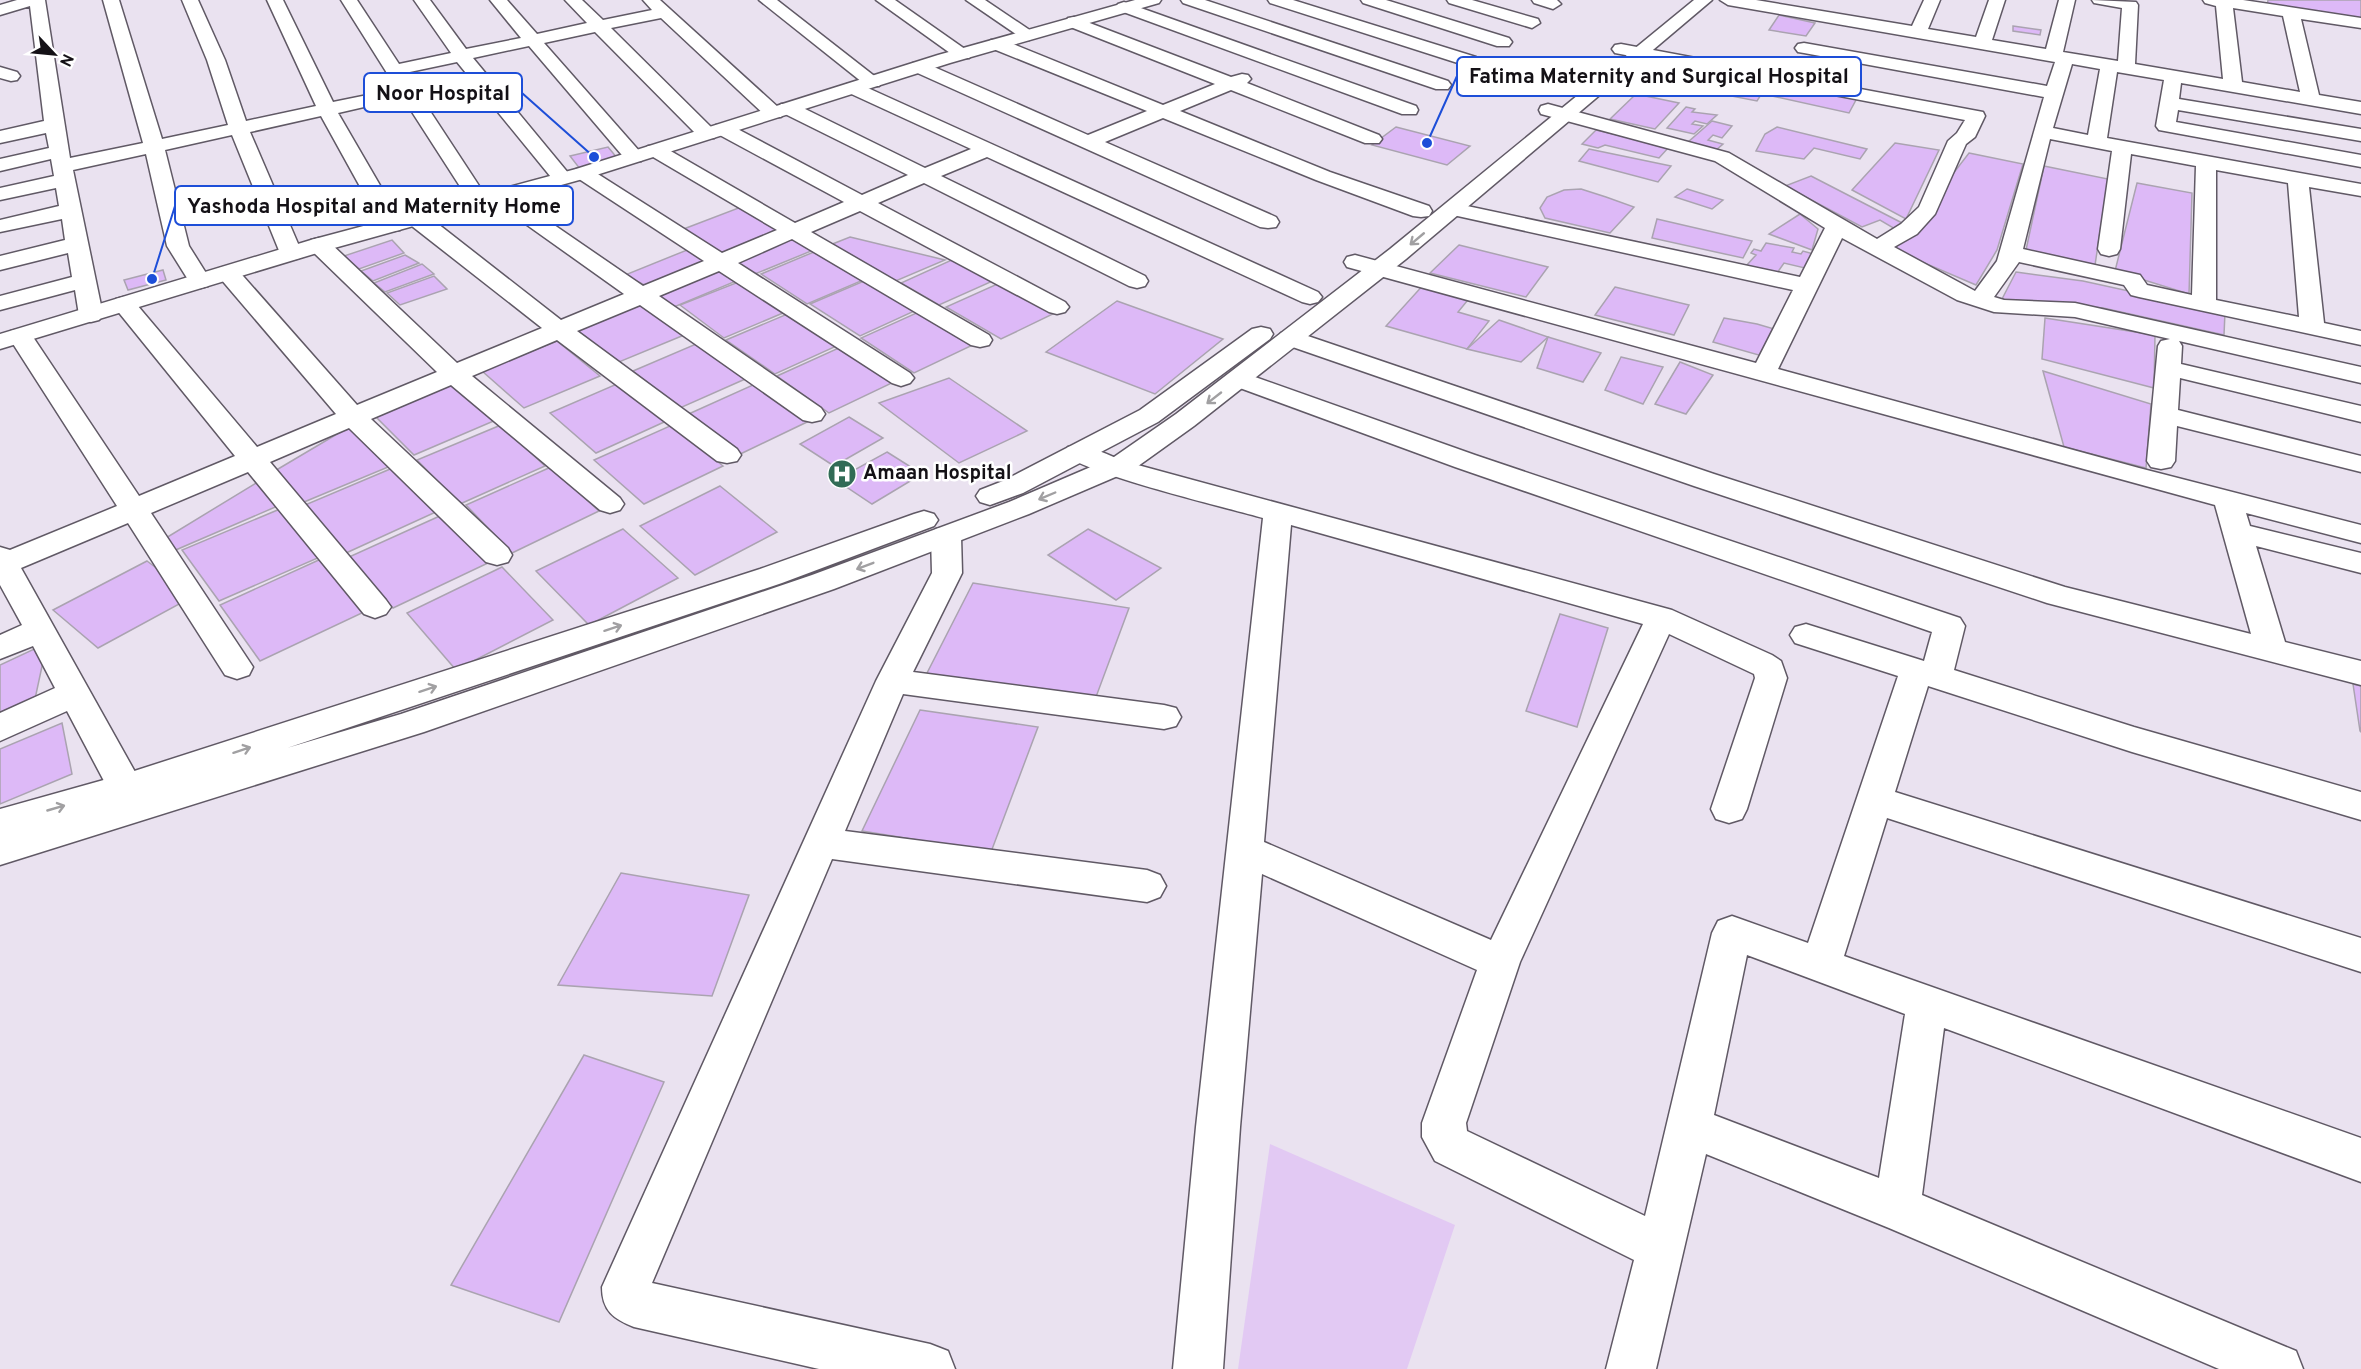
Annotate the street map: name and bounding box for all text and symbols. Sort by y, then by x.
north arrow [24,24,84,84]
text: N [54,50,77,69]
callout: Fatima Maternity and Surgical Hospital [1457,57,1861,96]
text: Fatima Maternity and Surgical Hospital [1469,64,1849,91]
callout: Noor Hospital [364,73,522,112]
text: Noor Hospital [376,81,510,108]
callout: Yashoda Hospital and Maternity Home [175,186,573,225]
text: Yashoda Hospital and Maternity Home [187,194,561,221]
one-way arrow [1409,232,1425,245]
one-way arrow [1206,392,1222,404]
hospital icon: Amaan Hospital [826,458,858,490]
place label: Amaan Hospital [863,461,1011,487]
one-way arrow [1038,491,1056,502]
one-way arrow [856,562,875,573]
one-way arrow [603,621,622,632]
one-way arrow [418,682,437,693]
one-way arrow [233,743,251,754]
one-way arrow [46,801,65,813]

